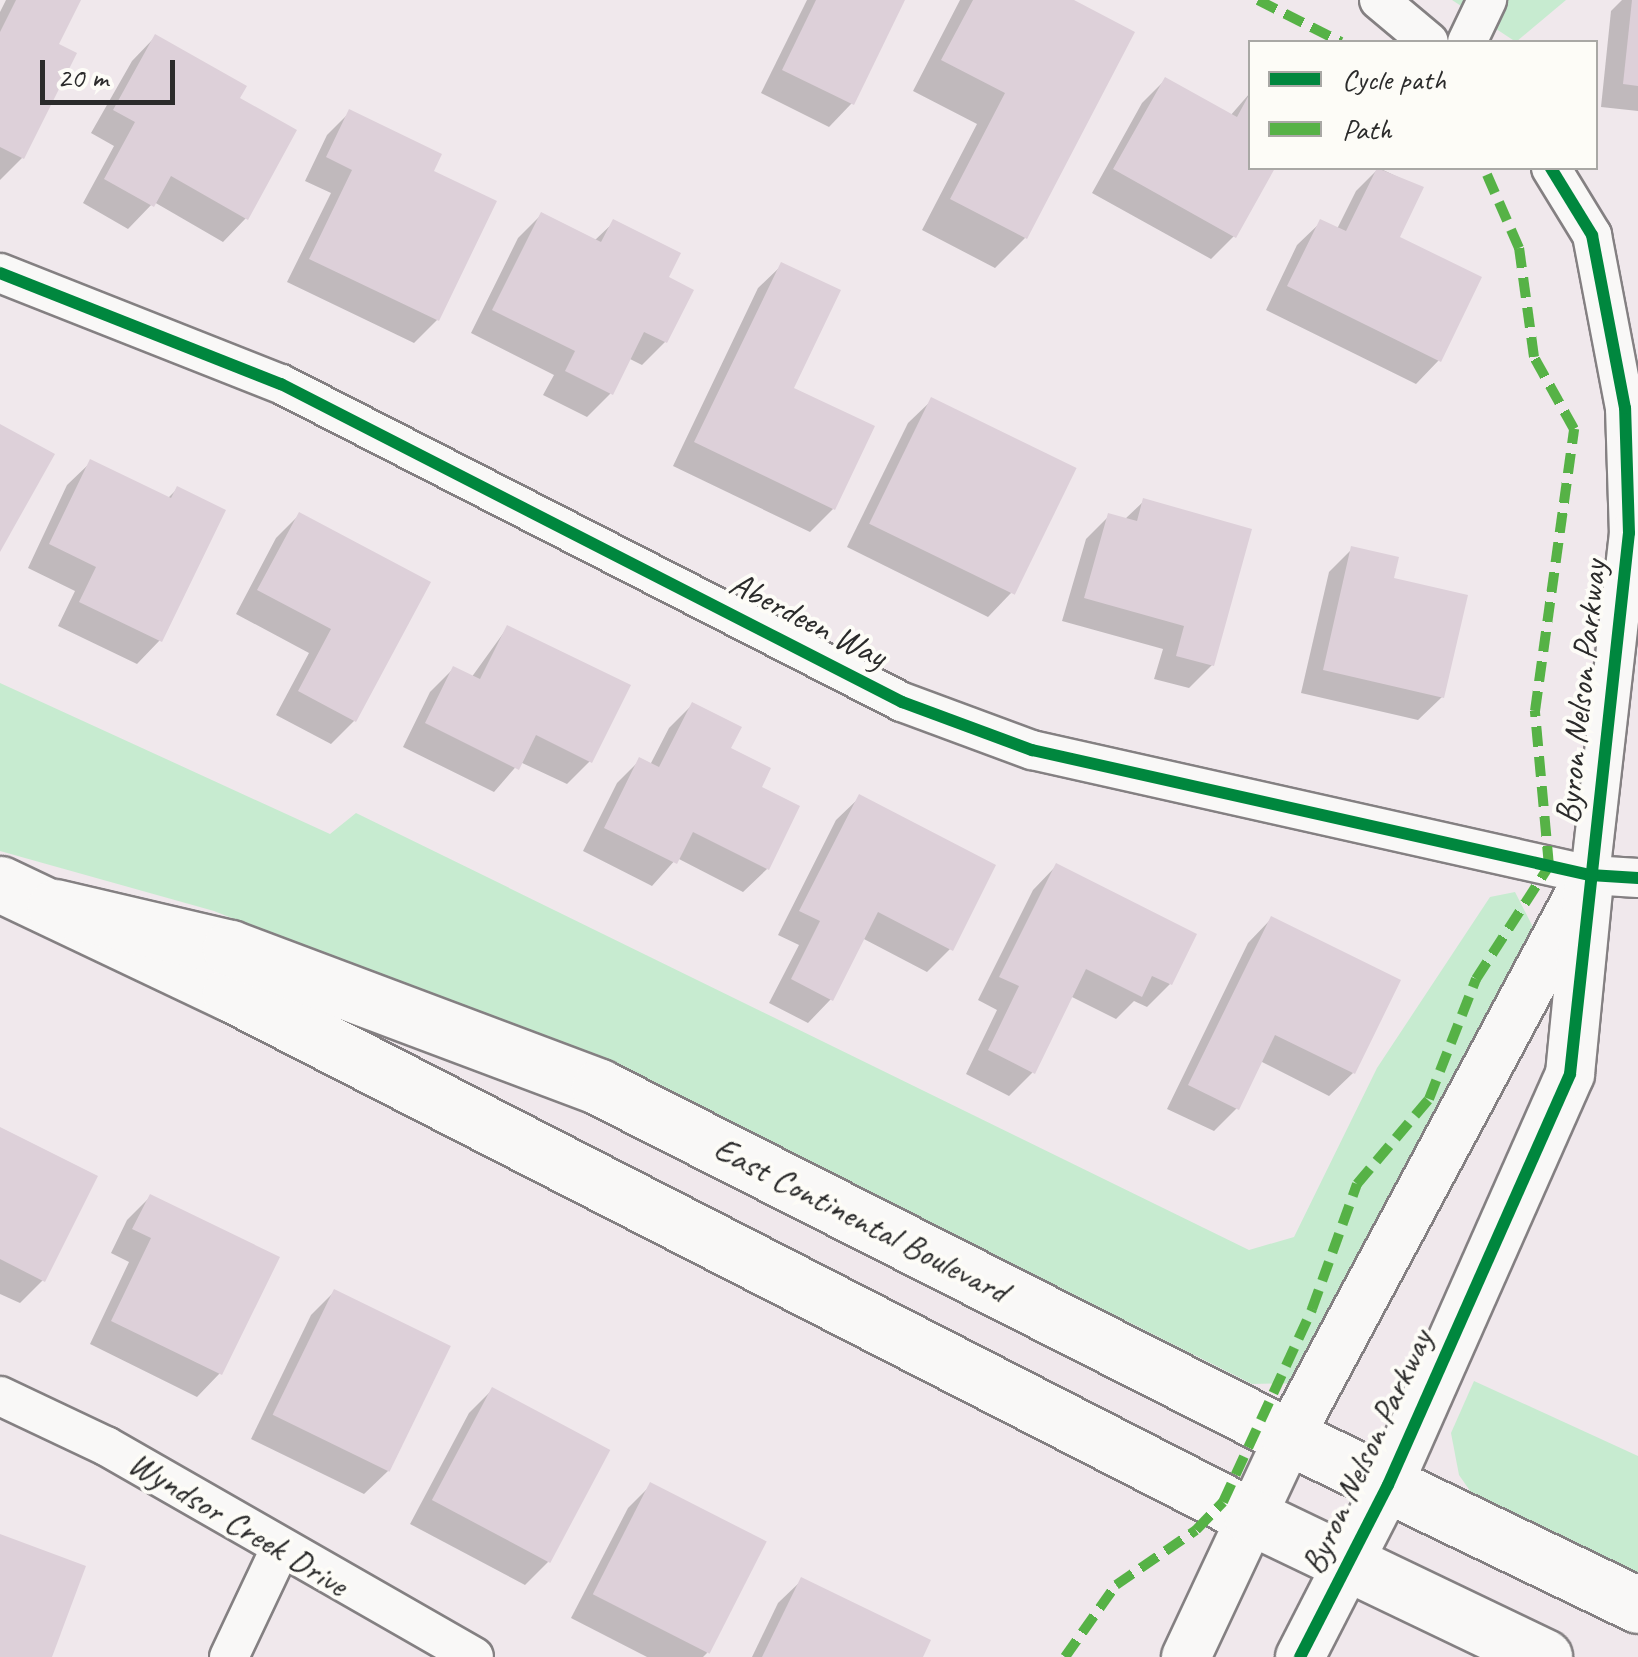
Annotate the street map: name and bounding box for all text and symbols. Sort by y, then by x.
scale bar [45,40,180,102]
legend [1248,40,1598,170]
text: 20 m [57,58,108,96]
text: Cycle path [1342,60,1446,98]
text: Path [1342,110,1391,148]
street label: Byron Nelson Parkway [1546,557,1616,827]
street label: Aberdeen Way [723,563,893,677]
street label: East Continental Boulevard [706,1127,1016,1313]
street label: Byron Nelson Parkway [1292,1322,1442,1582]
street label: Wyndsor Creek Drive [121,1442,355,1606]

